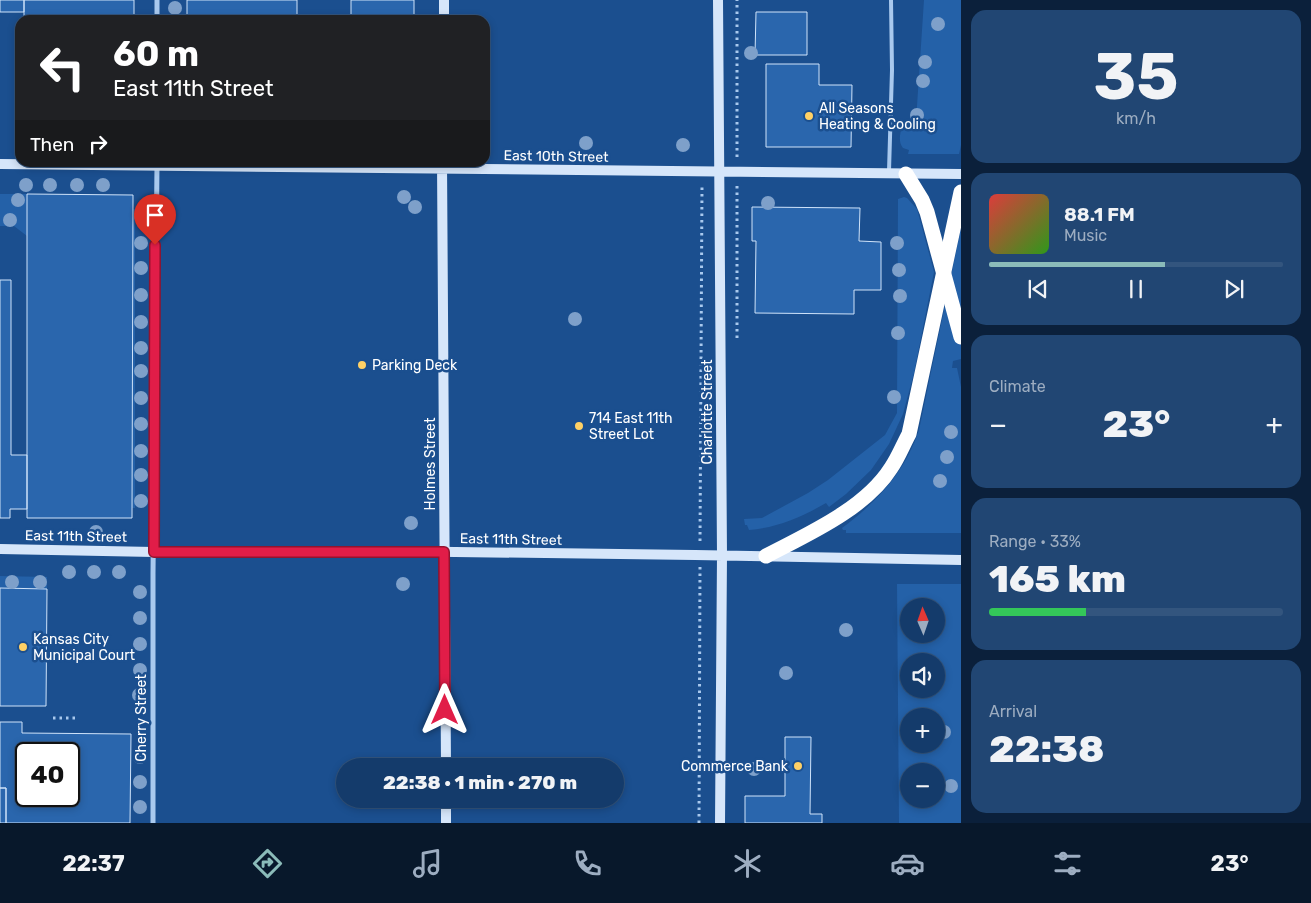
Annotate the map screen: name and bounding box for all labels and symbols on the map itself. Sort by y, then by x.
place label: All Seasons Heating & Cooling [819,100,936,133]
marker: All Seasons Heating & Cooling [803,110,815,122]
street label: East 10th Street [503,147,609,166]
pin [134,194,176,245]
place label: Parking Deck [372,357,458,374]
marker: Parking Deck [356,359,368,371]
street label: Charlotte Street [699,359,716,464]
place label: 714 East 11th Street Lot [589,410,673,443]
street label: Holmes Street [422,417,439,510]
marker: 714 East 11th Street Lot [573,420,585,432]
street label: East 11th Street [25,527,128,546]
street label: East 11th Street [460,530,563,549]
north arrow [900,598,945,642]
place label: Kansas City Municipal Court [33,631,136,664]
marker: Kansas City Municipal Court [17,641,29,653]
street label: Cherry Street [133,674,150,762]
position arrow [418,683,470,735]
speed limit sign: 40 [15,742,80,807]
place label: Commerce Bank [681,758,789,775]
marker: Commerce Bank [792,760,804,772]

